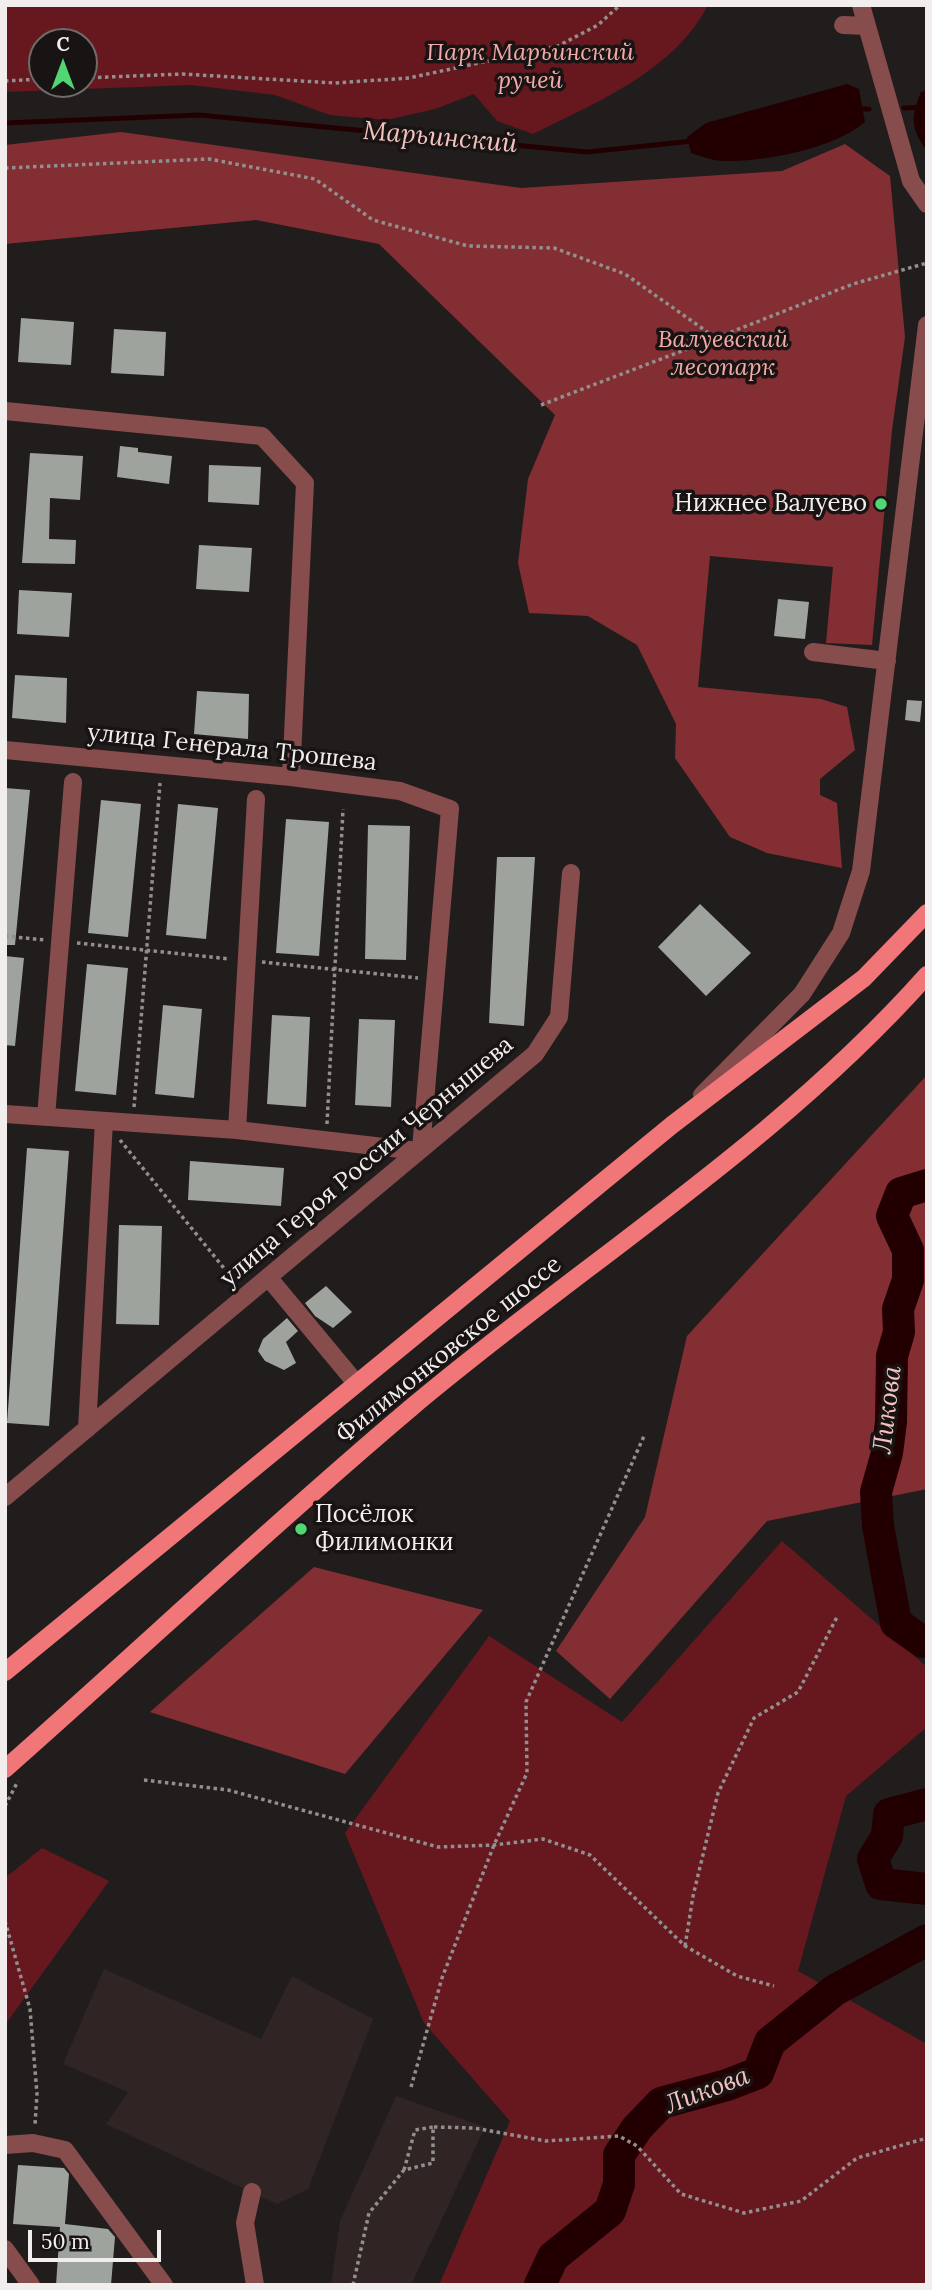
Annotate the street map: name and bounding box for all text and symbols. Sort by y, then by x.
north arrow [28,28,98,98]
text: С [56,32,70,56]
park label: Парк Марьинский ручей [426,39,634,95]
water label: Марьинский [362,116,518,160]
park label: Валуевский лесопарк [658,326,788,382]
place label: Нижнее Валуево [674,490,867,518]
marker: Нижнее Валуево [873,496,889,512]
street label: улица Генерала Трошева [86,718,378,778]
street label: улица Героя России Чернышева [215,1031,519,1293]
street label: Филимонковское шоссе [331,1250,567,1450]
water label: Ликова [867,1364,909,1456]
place label: Посёлок Филимонки [315,1501,454,1557]
marker: Посёлок Филимонки [293,1521,309,1537]
water label: Ликова [660,2061,754,2121]
scale bar [32,2216,164,2260]
text: 50 m [41,2228,90,2255]

